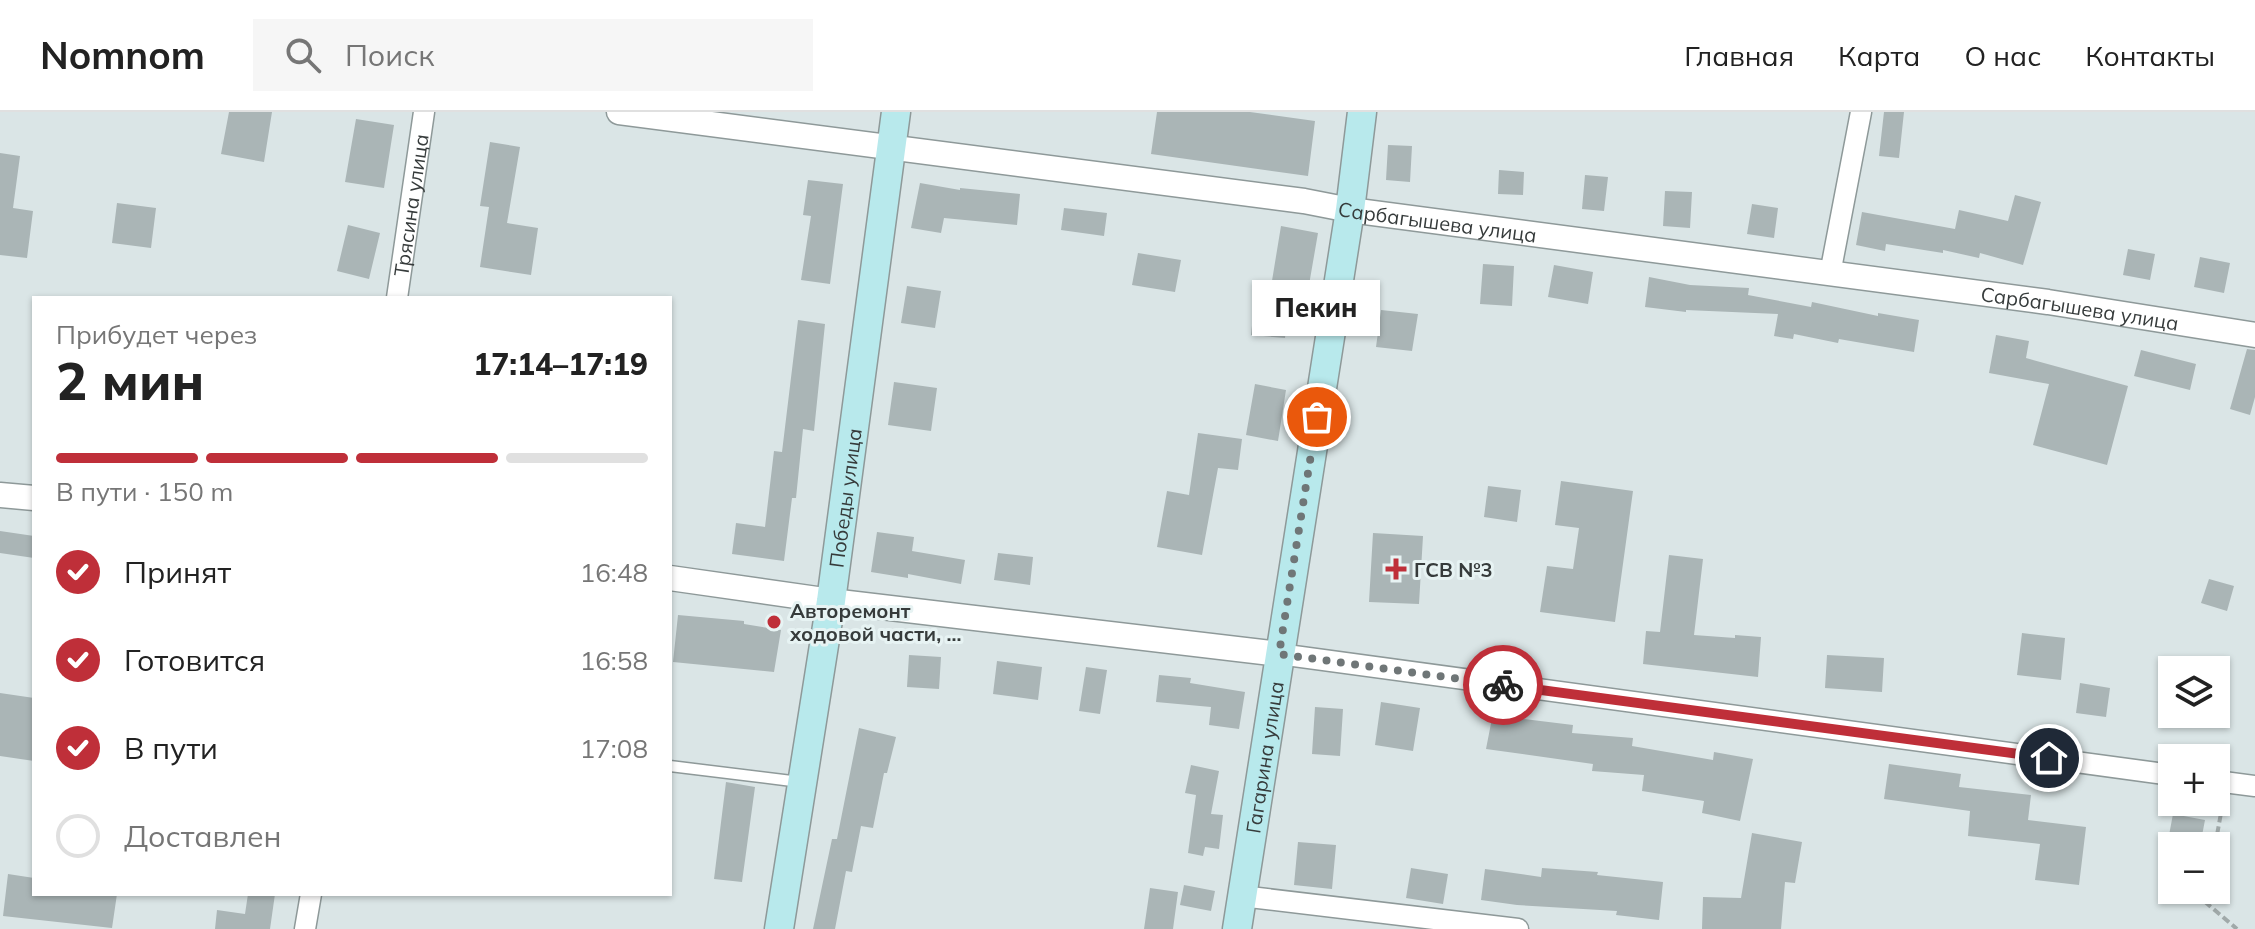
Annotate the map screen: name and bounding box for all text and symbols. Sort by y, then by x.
search box [253,19,813,91]
text: Nomnom [40,31,205,79]
icon: search [281,33,325,77]
text: Поиск [345,36,434,74]
text: Главная [1684,38,1794,73]
text: Карта [1838,38,1920,73]
text: О нас [1964,38,2041,73]
text: Контакты [2085,38,2215,73]
street label: Трясина улица [388,132,433,278]
street label: Сарбагышева улица [1336,196,1538,247]
callout: Пекин [1253,281,1381,337]
street label: Сарбагышева улица [1979,281,2181,335]
text: Пекин [1275,291,1357,324]
text: Прибудет через [56,318,257,351]
text: 17:14–17:19 [473,345,648,383]
text: 2 мин [56,348,204,413]
pin [1283,383,1351,451]
icon: bag [1295,395,1339,439]
street label: Победы улица [823,427,866,569]
text: В пути · 150 m [56,475,233,508]
icon: check [56,550,100,594]
text: Принят [124,553,231,591]
text: 16:48 [580,556,648,589]
place label: ГСВ №3 [1414,557,1493,582]
marker: ГСВ №3 [1385,558,1407,580]
place label: Авторемонт ходовой части, ... [789,598,961,646]
marker: Авторемонт ходовой части, ... [765,613,783,631]
icon: check [56,638,100,682]
text: Готовится [124,641,265,679]
text: 16:58 [580,644,648,677]
courier [1463,645,1543,725]
map controls [2158,656,2230,904]
button: layers [2158,656,2230,728]
icon: bike [1481,663,1525,707]
street label: Гагарина улица [1240,679,1288,835]
pin [2015,724,2083,792]
icon: check [56,726,100,770]
text: В пути [124,729,218,767]
text: 17:08 [580,732,648,765]
icon: home [2027,736,2071,780]
button: + [2158,744,2230,816]
text: Доставлен [124,817,282,855]
button: − [2158,832,2230,904]

